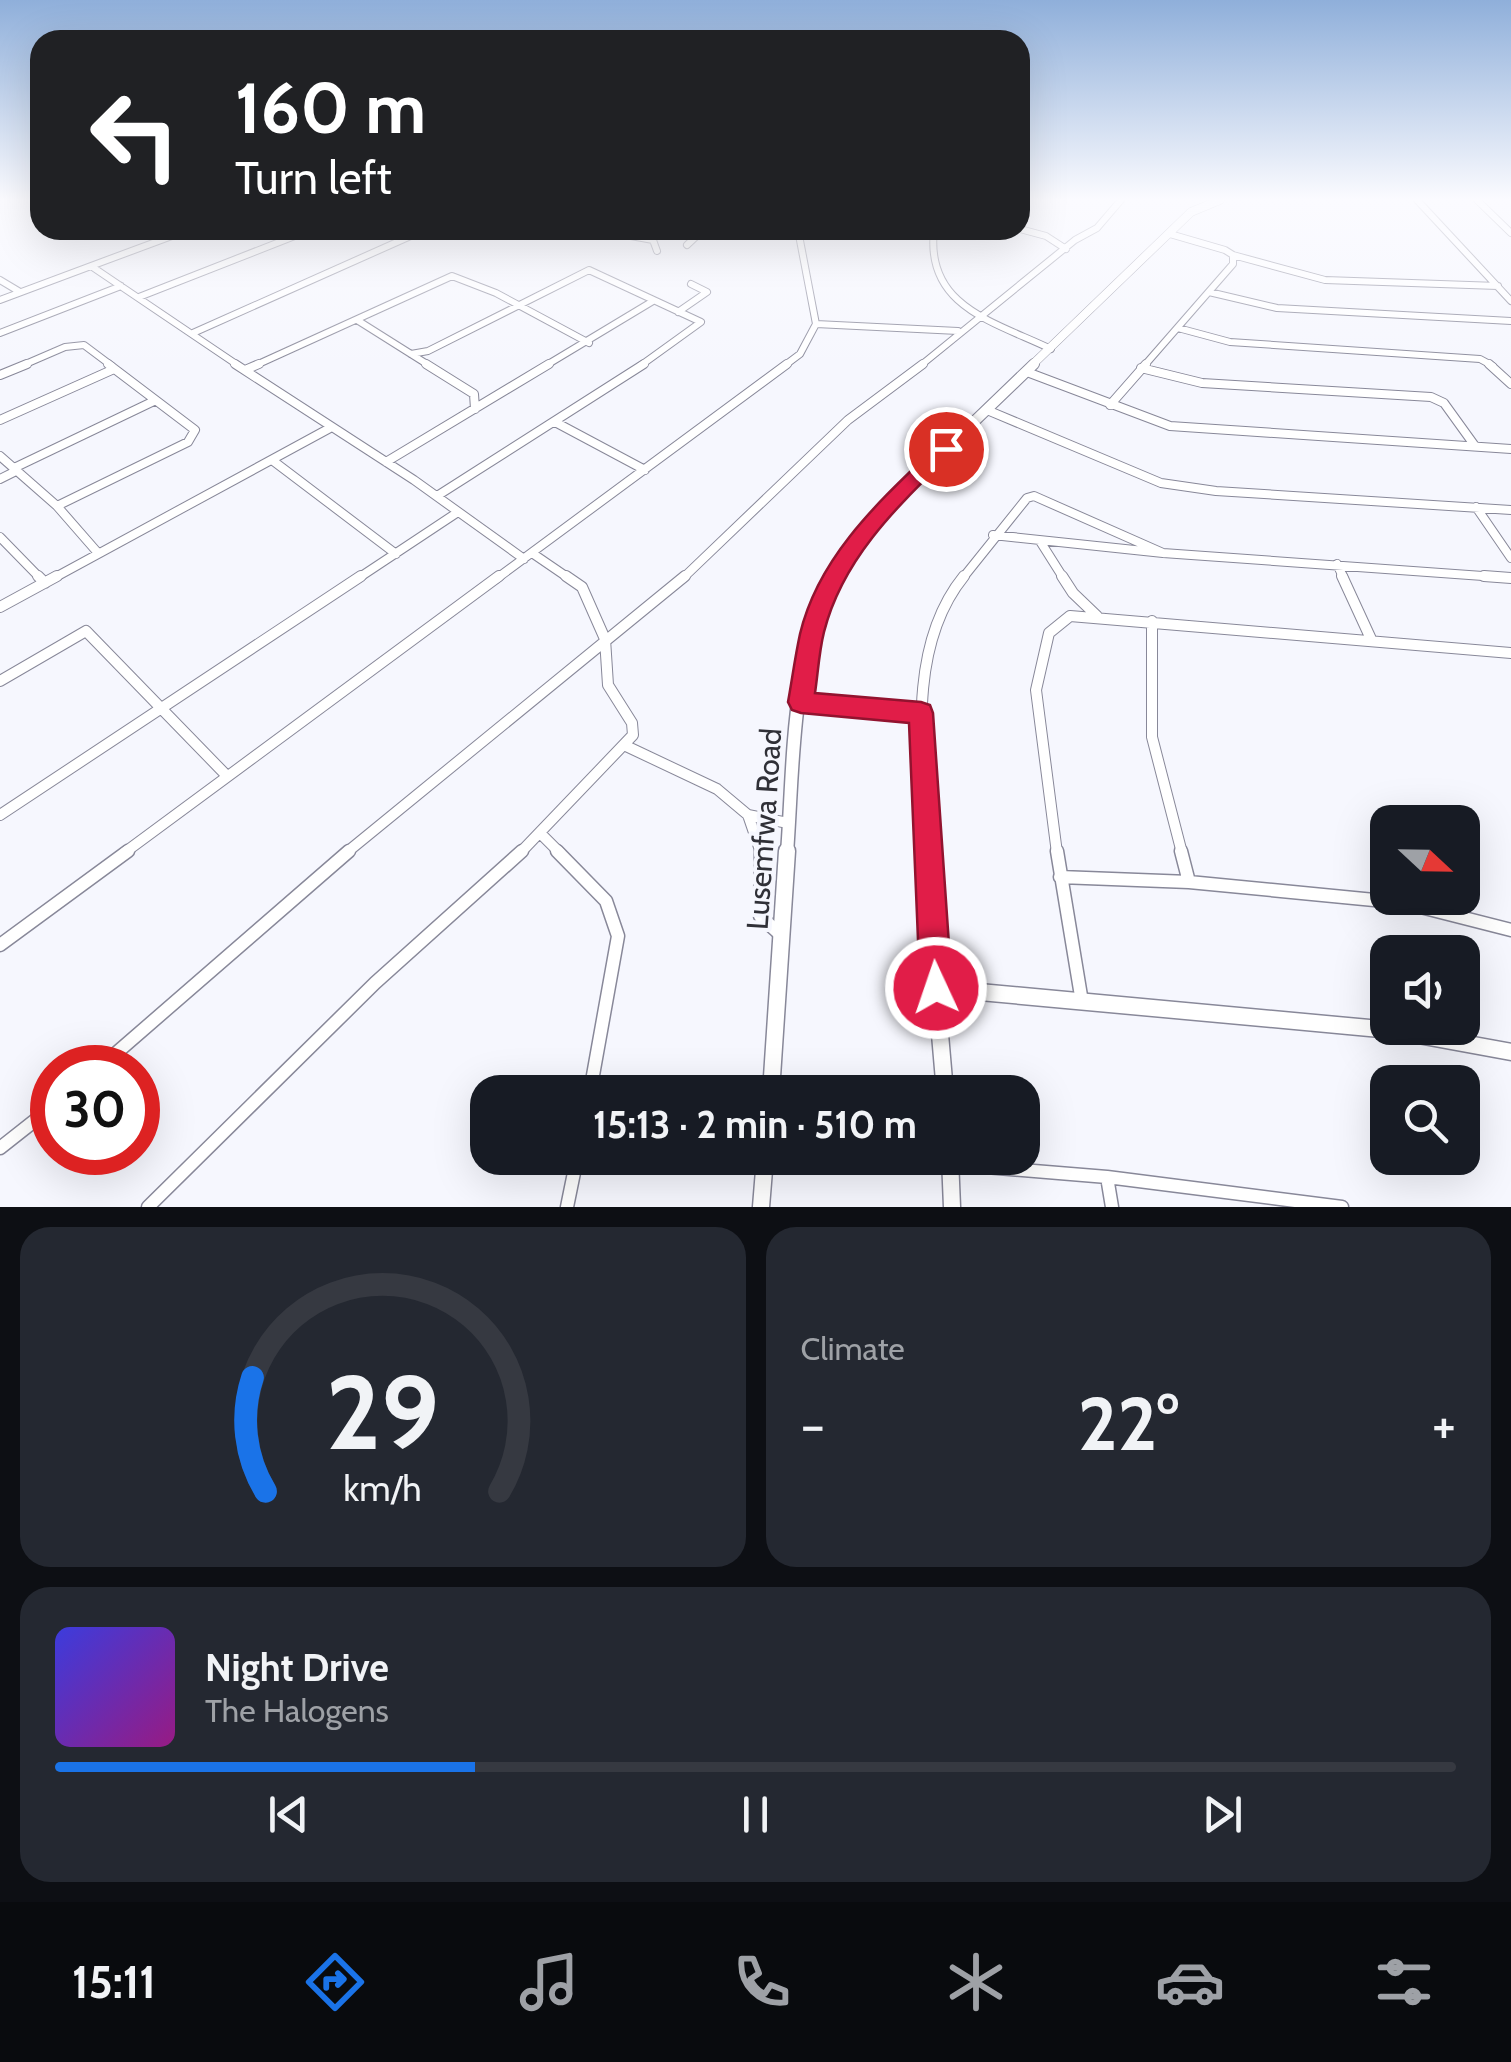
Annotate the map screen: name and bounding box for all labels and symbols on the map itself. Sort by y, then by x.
pin [904,407,989,492]
street label: Lusemfwa Road [738,727,790,931]
north arrow [1370,805,1480,915]
position arrow [884,936,988,1040]
speed limit sign: 30 [30,1045,160,1175]

